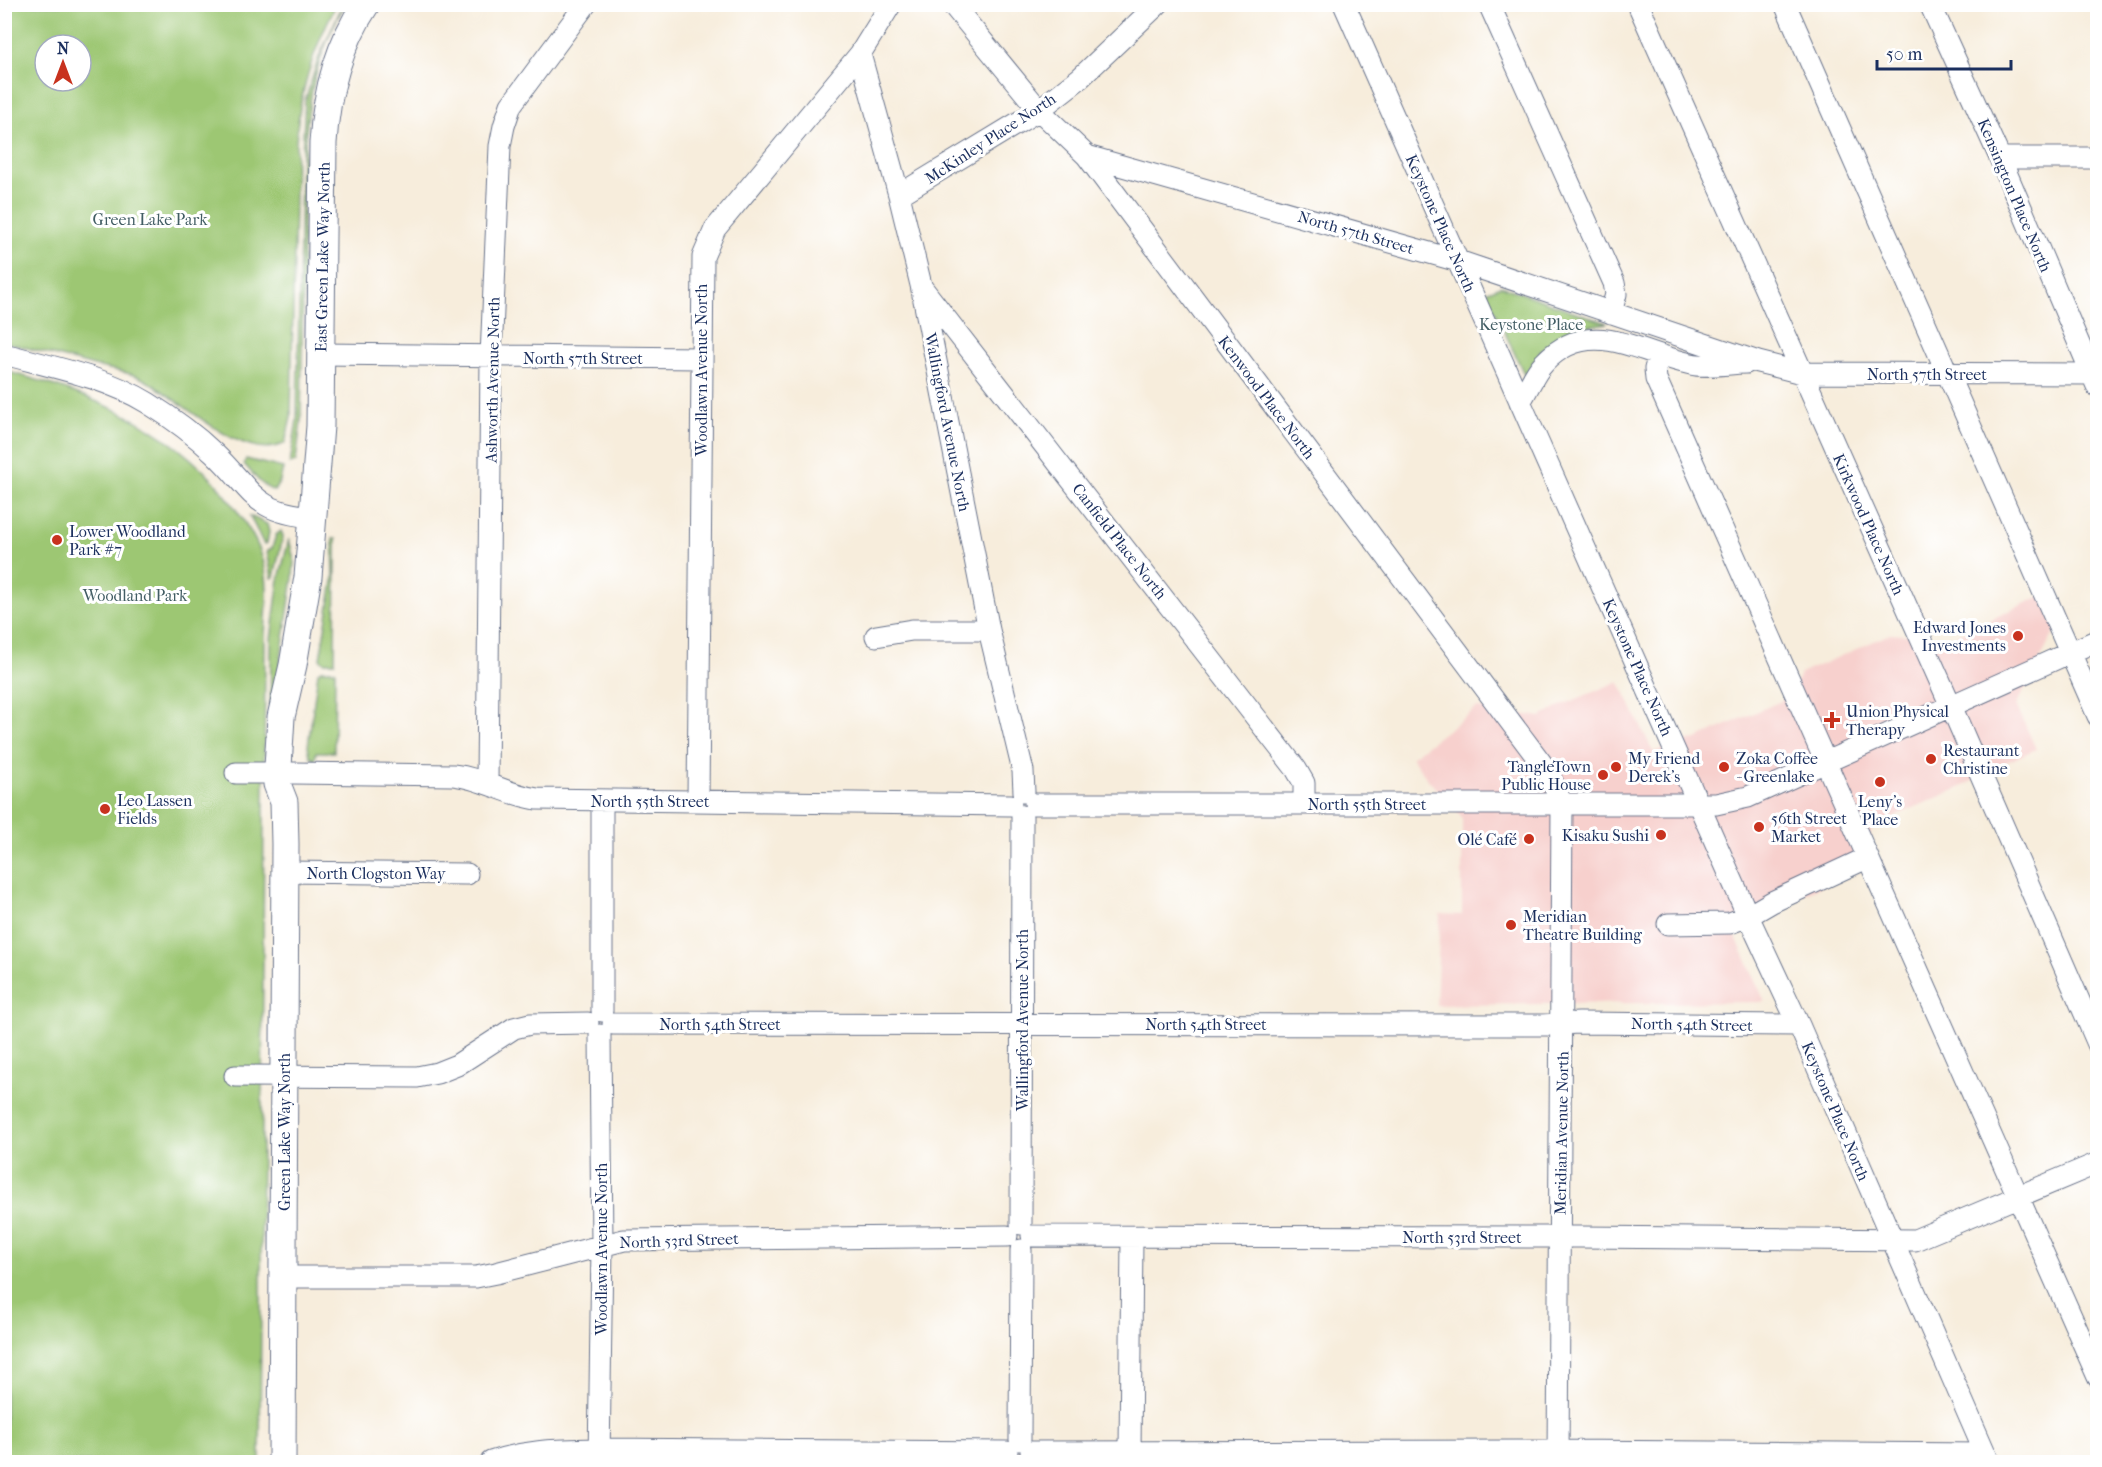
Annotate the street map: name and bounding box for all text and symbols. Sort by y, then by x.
north arrow [33,33,93,93]
scale bar [1877,33,2010,71]
text: N [57,39,70,58]
text: 50 m [1886,44,1923,65]
street label: McKinley Place North [921,89,1059,188]
street label: Kensington Place North [1974,116,2056,275]
street label: Keystone Place North [1402,151,1480,295]
street label: East Green Lake Way North [311,162,334,352]
street label: North 57th Street [1296,207,1416,258]
park label: Green Lake Park [93,210,208,229]
street label: Woodlawn Avenue North [692,284,711,457]
street label: Ashworth Avenue North [482,297,503,464]
park label: Keystone Place [1479,315,1583,334]
street label: Wallingford Avenue North [921,330,974,513]
street label: Kenwood Place North [1214,332,1319,463]
street label: North 57th Street [523,349,643,368]
street label: North 57th Street [1867,365,1987,384]
street label: Kirkwood Place North [1829,451,1908,598]
street label: Canfield Place North [1068,480,1171,603]
place label: Lower Woodland Park #7 [69,522,186,559]
marker: Lower Woodland Park #7 [50,533,64,547]
park label: Woodland Park [82,586,188,605]
street label: Keystone Place North [1599,595,1677,739]
place label: Edward Jones Investments [1913,618,2006,655]
marker: Edward Jones Investments [2011,629,2025,643]
place label: Union Physical Therapy [1846,702,1950,739]
marker: Union Physical Therapy [1823,711,1841,729]
place label: Restaurant Christine [1943,741,2020,778]
place label: My Friend Derek’s [1628,749,1700,786]
place label: Zoka Coffee - Greenlake [1736,749,1818,786]
marker: Restaurant Christine [1924,752,1938,766]
place label: TangleTown Public House [1501,757,1592,794]
marker: My Friend Derek’s [1609,760,1623,774]
marker: Zoka Coffee - Greenlake [1717,760,1731,774]
marker: TangleTown Public House [1596,768,1610,782]
marker: Leny's Place [1873,775,1887,789]
place label: Leo Lassen Fields [117,791,193,828]
street label: North 55th Street [591,792,710,811]
place label: Leny's Place [1858,792,1902,829]
street label: North 55th Street [1308,795,1427,814]
marker: Leo Lassen Fields [98,802,112,816]
place label: 56th Street Market [1771,809,1847,846]
marker: 56th Street Market [1752,820,1766,834]
place label: Kisaku Sushi [1562,826,1649,845]
marker: Kisaku Sushi [1654,828,1668,842]
place label: Olé Café [1458,830,1517,849]
marker: Olé Café [1522,832,1536,846]
street label: North Clogston Way [306,864,446,883]
place label: Meridian Theatre Building [1523,907,1642,944]
marker: Meridian Theatre Building [1504,918,1518,932]
street label: Wallingford Avenue North [1013,929,1032,1112]
street label: North 54th Street [1631,1014,1753,1035]
street label: North 54th Street [659,1015,781,1034]
street label: North 54th Street [1145,1015,1267,1034]
street label: Keystone Place North [1798,1039,1873,1183]
street label: Meridian Avenue North [1551,1051,1572,1215]
street label: Green Lake Way North [275,1053,294,1211]
street label: Woodlawn Avenue North [592,1163,611,1336]
street label: North 53rd Street [1402,1228,1522,1247]
street label: North 53rd Street [619,1229,739,1252]

